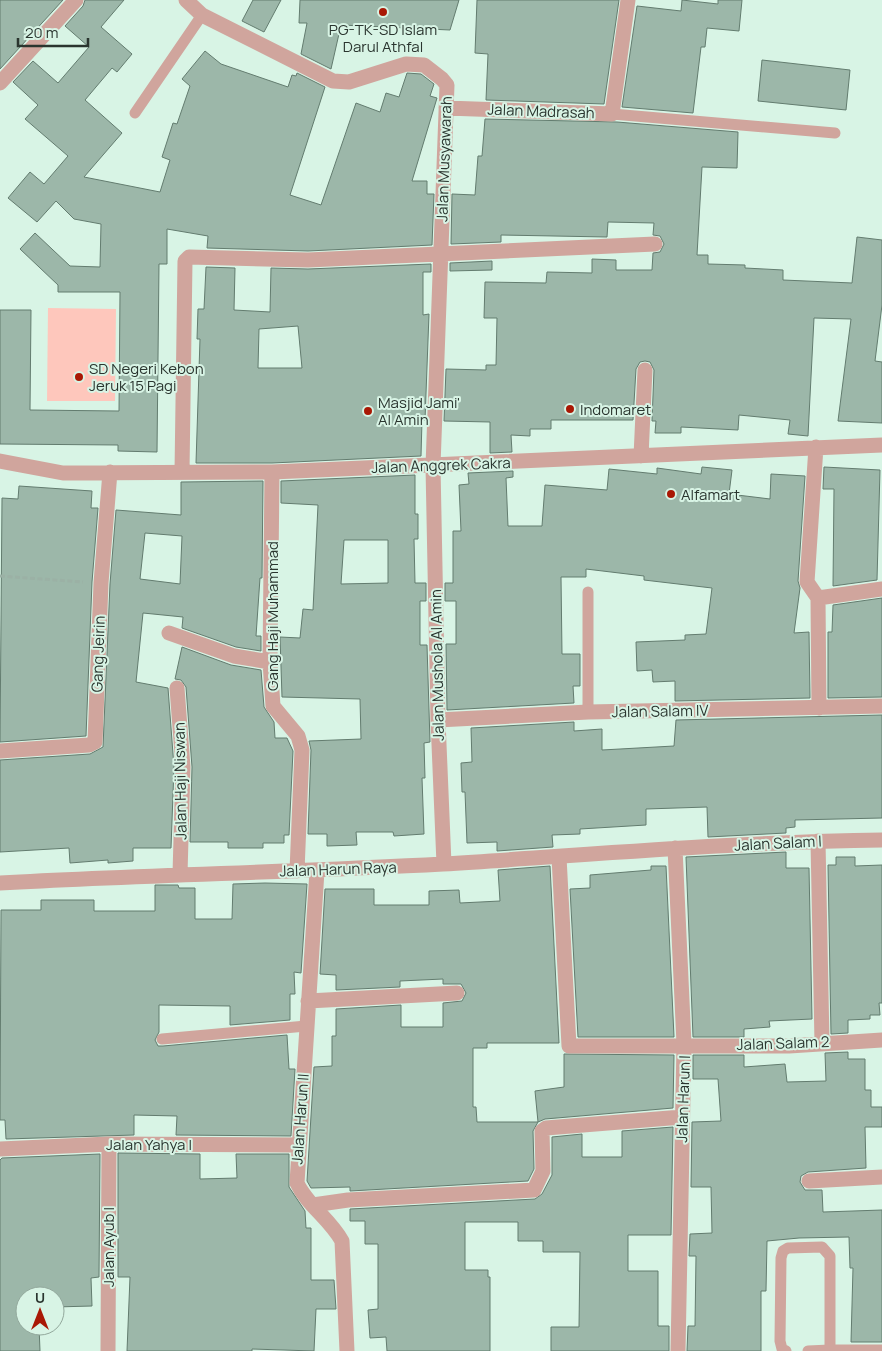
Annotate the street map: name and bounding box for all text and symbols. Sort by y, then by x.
marker: PG-TK-SD Islam Darul Athfal [377,6,389,18]
scale bar [18,15,88,47]
place label: PG-TK-SD Islam Darul Athfal [329,19,437,57]
text: 20 m [25,22,58,43]
street label: Jalan Musyawarah [431,96,457,222]
street label: Jalan Madrasah [487,99,595,123]
place label: SD Negeri Kebon Jeruk 15 Pagi [89,358,204,396]
marker: SD Negeri Kebon Jeruk 15 Pagi [73,371,85,383]
place label: Masjid Jami' Al Amin [378,392,460,430]
place label: Indomaret [580,399,651,420]
marker: Indomaret [564,403,576,415]
marker: Masjid Jami' Al Amin [362,405,374,417]
street label: Jalan Anggrek Cakra [371,452,511,478]
place label: Alfamart [681,484,740,505]
marker: Alfamart [665,488,677,500]
street label: Gang Haji Muhammad [262,541,283,691]
street label: Jalan Mushola Al Amin [425,589,449,741]
street label: Gang Jeirin [86,615,110,693]
street label: Jalan Salam IV [611,700,709,722]
street label: Jalan Haji Niswan [168,722,192,840]
street label: Jalan Salam I [734,830,822,856]
street label: Jalan Harun Raya [279,856,397,882]
street label: Jalan Salam 2 [736,1031,830,1055]
street label: Jalan Harun I [671,1055,695,1143]
street label: Jalan Harun II [286,1073,314,1165]
street label: Jalan Yahya I [106,1134,192,1155]
street label: Jalan Ayub I [98,1207,119,1287]
north arrow [15,1286,65,1336]
text: U [35,1288,45,1307]

